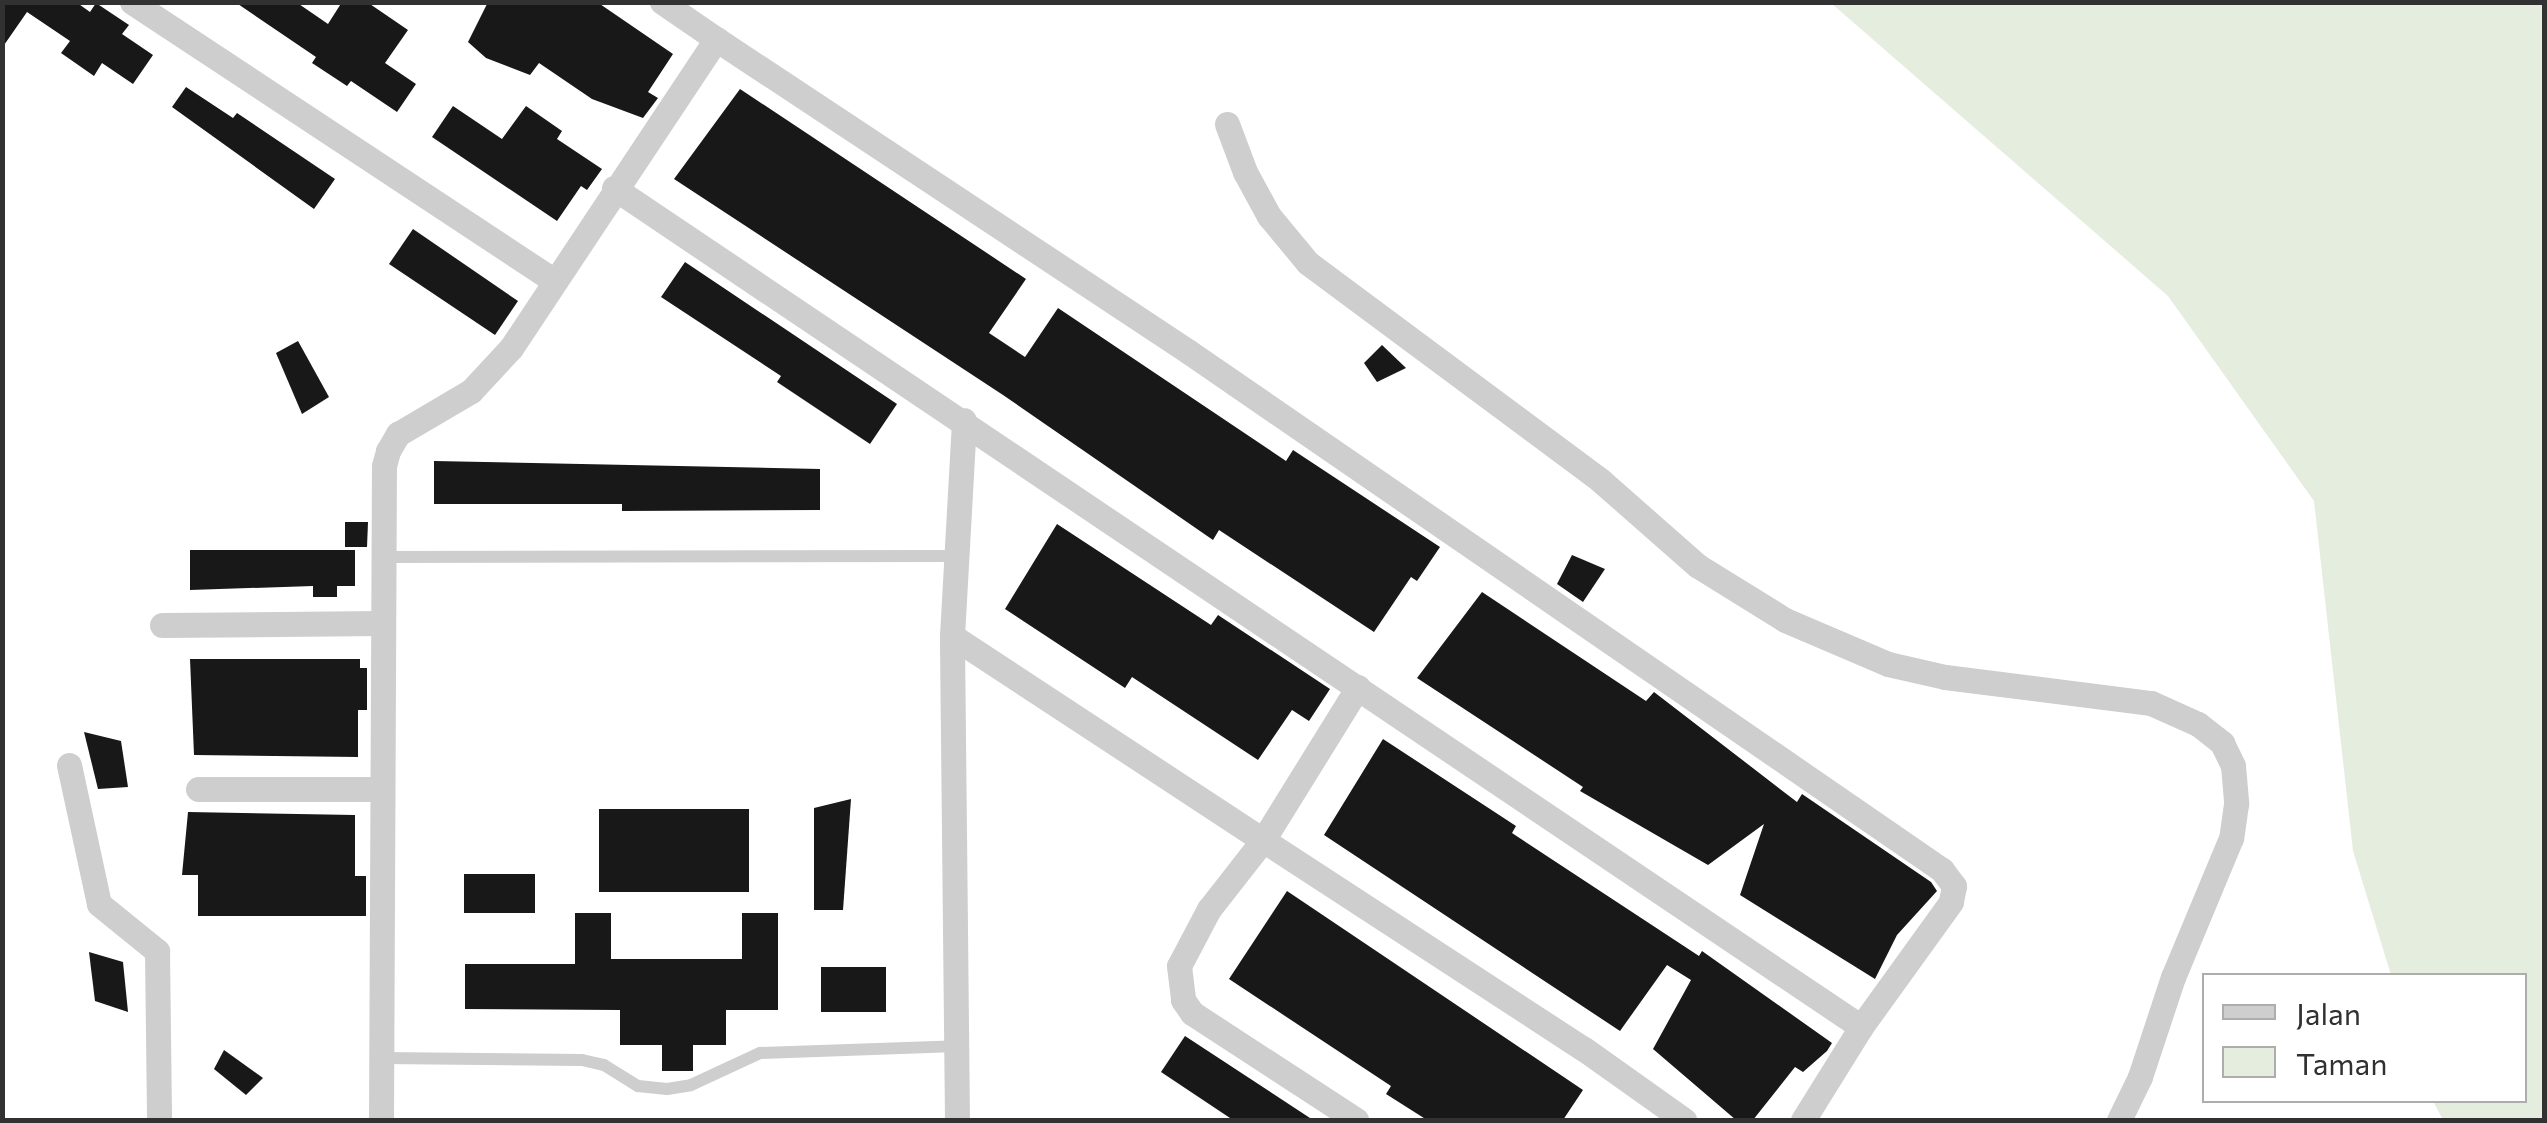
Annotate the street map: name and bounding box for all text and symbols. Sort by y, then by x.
legend [2202,973,2527,1103]
text: Jalan [2296,994,2361,1031]
text: Taman [2296,1044,2387,1081]

